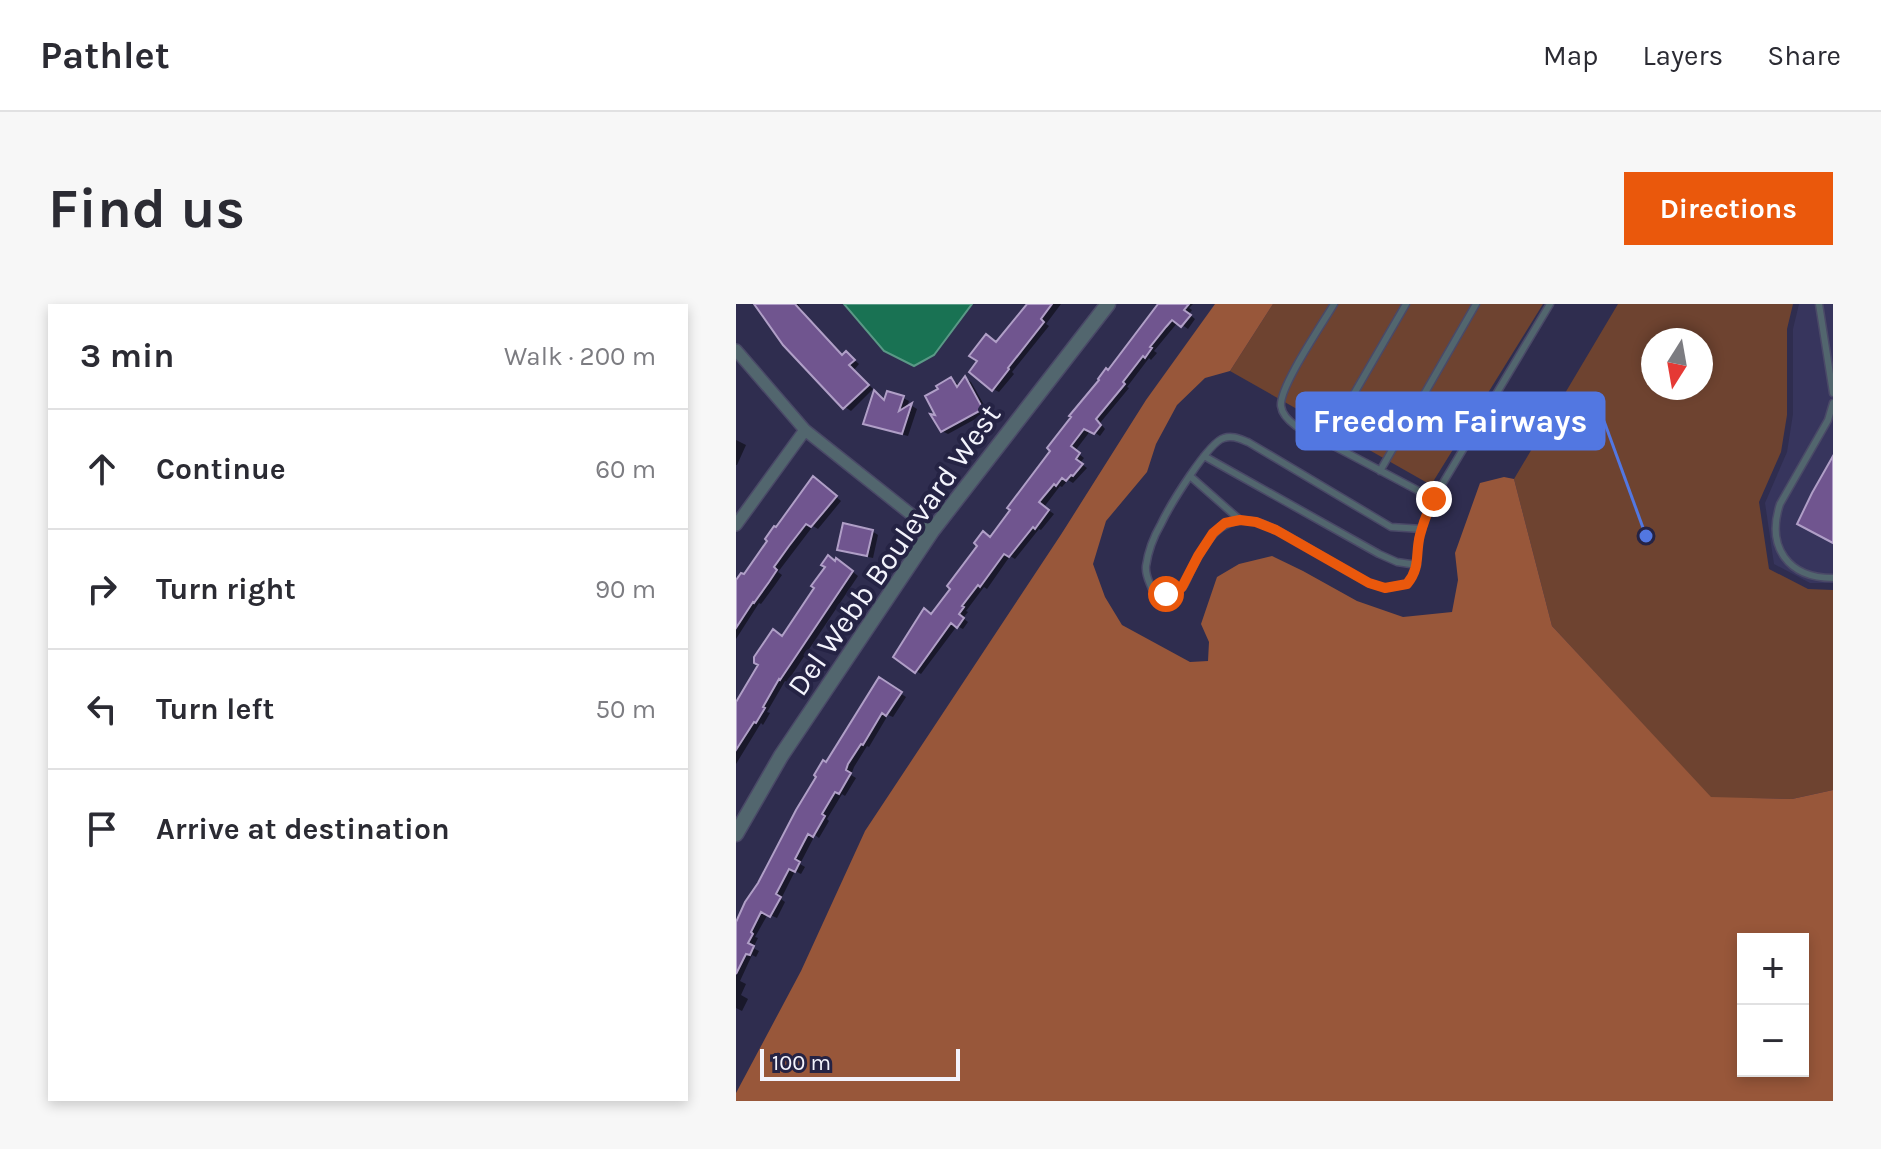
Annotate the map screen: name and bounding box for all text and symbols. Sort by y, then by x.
text: Pathlet [40,33,170,78]
text: Map [1543,39,1598,72]
text: Layers [1642,39,1723,72]
text: Share [1767,39,1841,72]
button: Directions [1624,172,1833,245]
text: Find us [48,176,245,241]
north arrow [1641,328,1713,400]
text: 3 min [80,336,174,376]
text: Walk · 200 m [504,341,656,372]
callout: Freedom Fairways [1297,393,1604,449]
street label: Del Webb Boulevard West [780,397,1008,703]
text: Freedom Fairways [1313,403,1587,440]
icon: ahead [80,447,124,491]
text: Continue [156,451,286,487]
text: 60 m [595,454,656,485]
route end [1416,481,1452,517]
icon: right [80,567,124,611]
text: Turn right [156,571,296,607]
text: 90 m [595,574,656,605]
route start [1148,576,1184,612]
icon: left [80,687,124,731]
text: Turn left [156,691,274,727]
text: 50 m [595,694,656,725]
icon: arrive [80,807,124,851]
text: Arrive at destination [156,811,450,847]
map controls [1737,933,1809,1077]
button: + [1737,933,1809,1005]
button: − [1737,1005,1809,1077]
scale bar [760,1045,960,1081]
text: 100 m [772,1050,831,1076]

